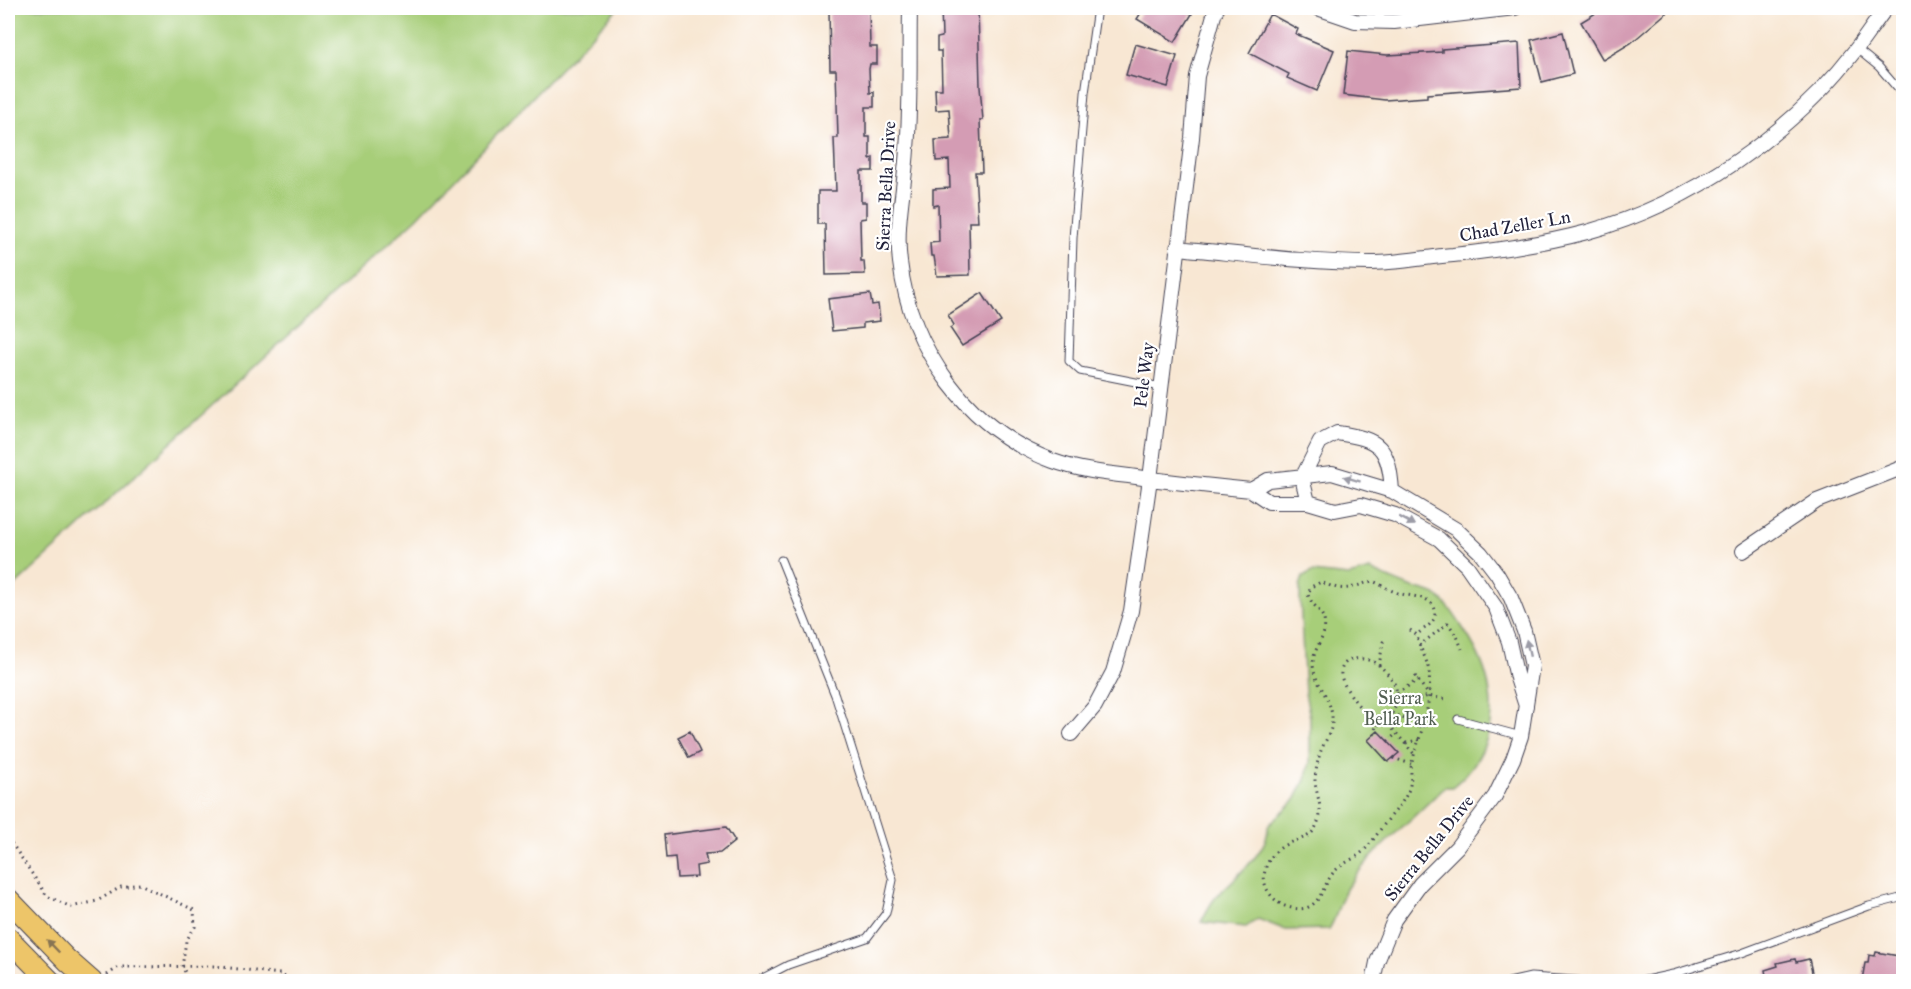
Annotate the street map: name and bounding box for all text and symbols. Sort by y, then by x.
street label: Sierra Bella Drive [872,121,900,251]
street label: Chad Zeller Ln [1458,205,1572,247]
street label: Pele Way [1129,341,1159,409]
one-way arrow [1343,474,1361,483]
one-way arrow [1398,516,1415,526]
one-way arrow [1523,638,1532,657]
park label: Sierra Bella Park [1363,687,1437,730]
street label: Sierra Bella Drive [1380,791,1478,905]
one-way arrow [47,940,61,954]

